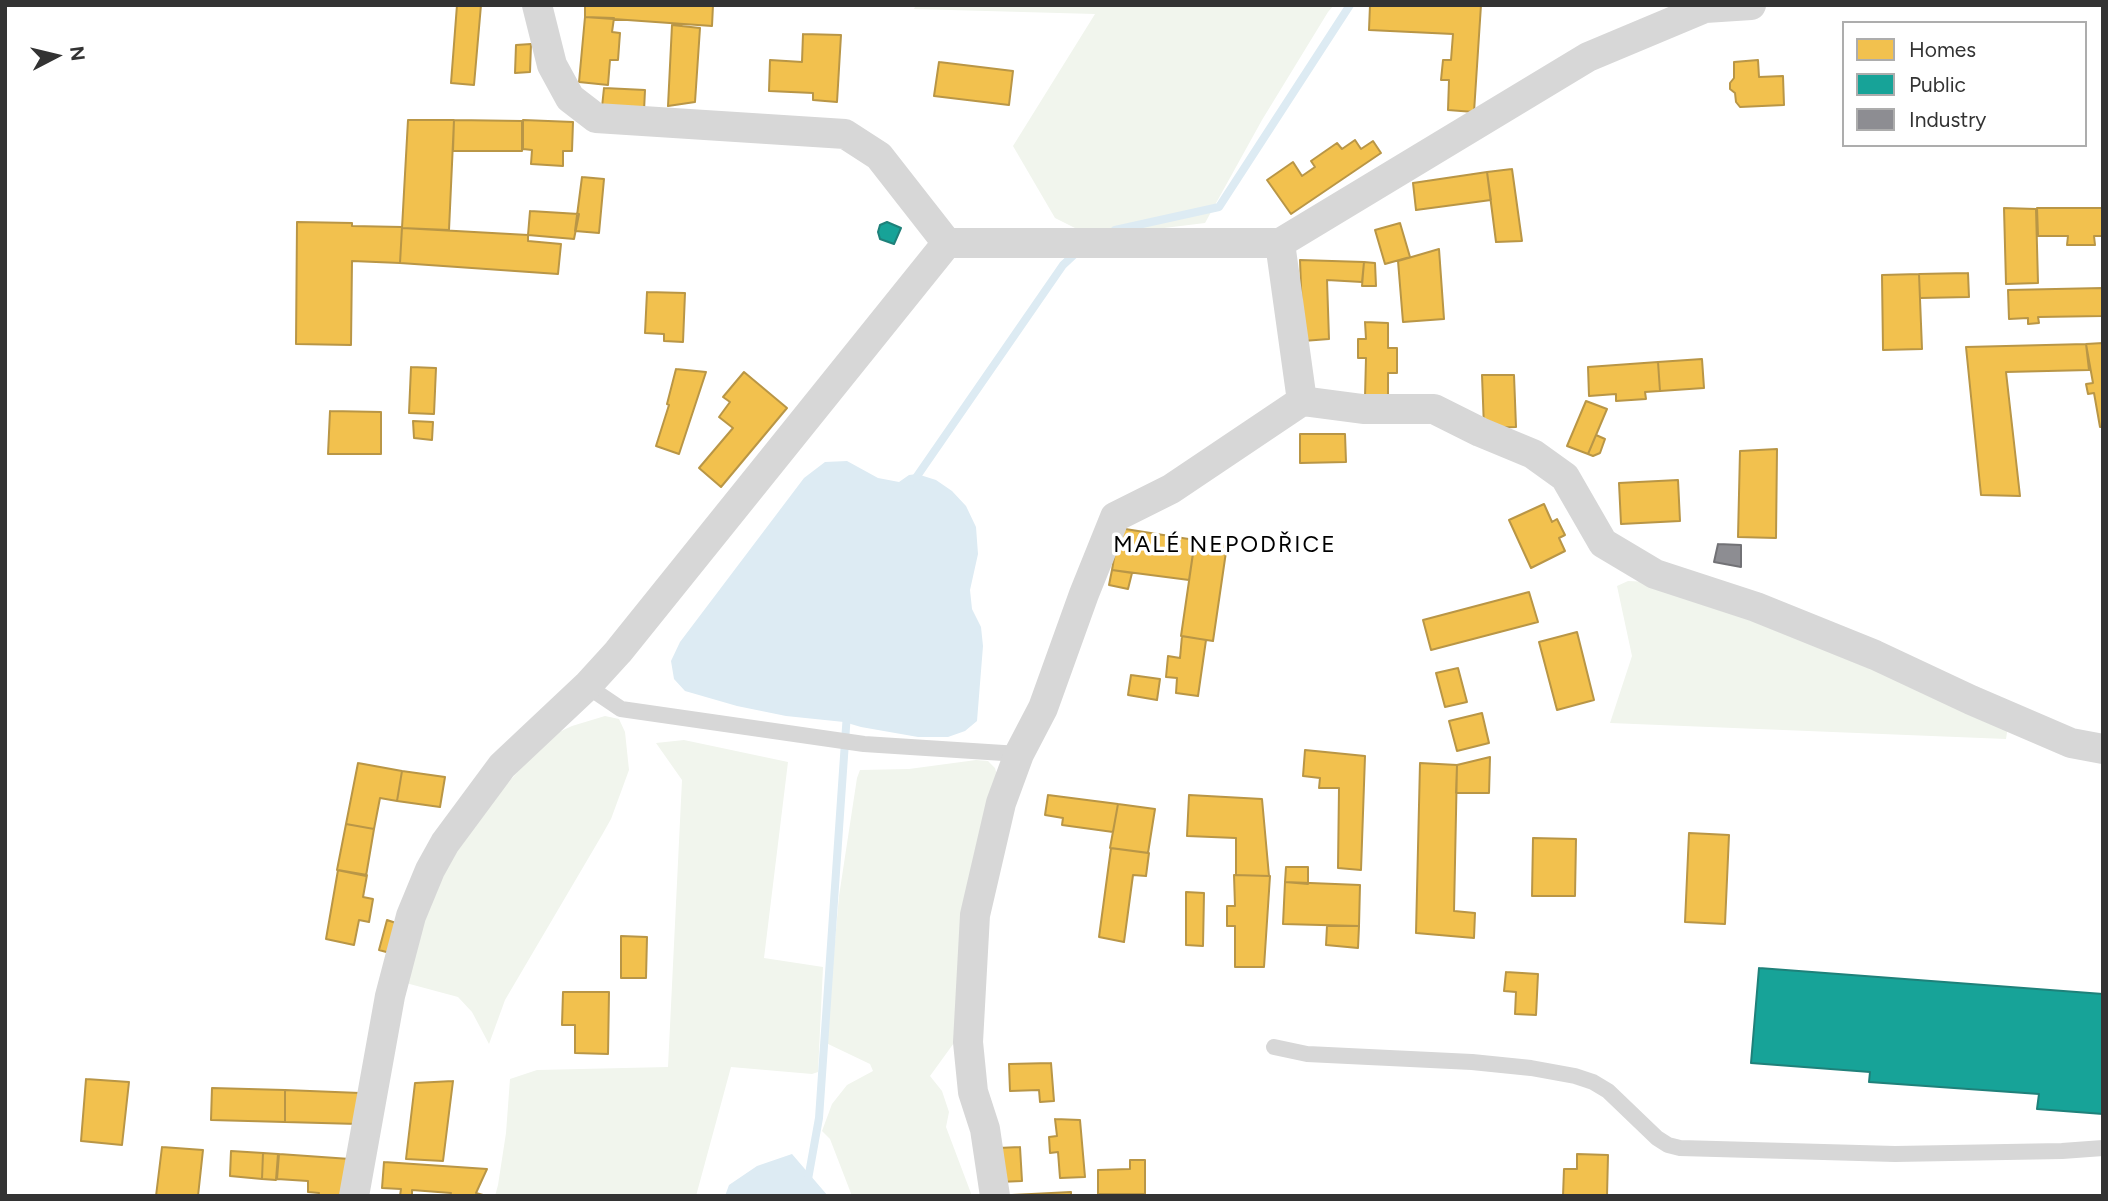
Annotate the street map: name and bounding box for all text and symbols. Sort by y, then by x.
north arrow [21,21,91,91]
legend [1842,21,2087,147]
text: Homes [1909,37,1976,62]
text: N [65,45,90,62]
text: Public [1909,72,1966,97]
text: Industry [1909,107,1986,132]
district label: MALÉ NEPODŘICE [1115,531,1335,559]

